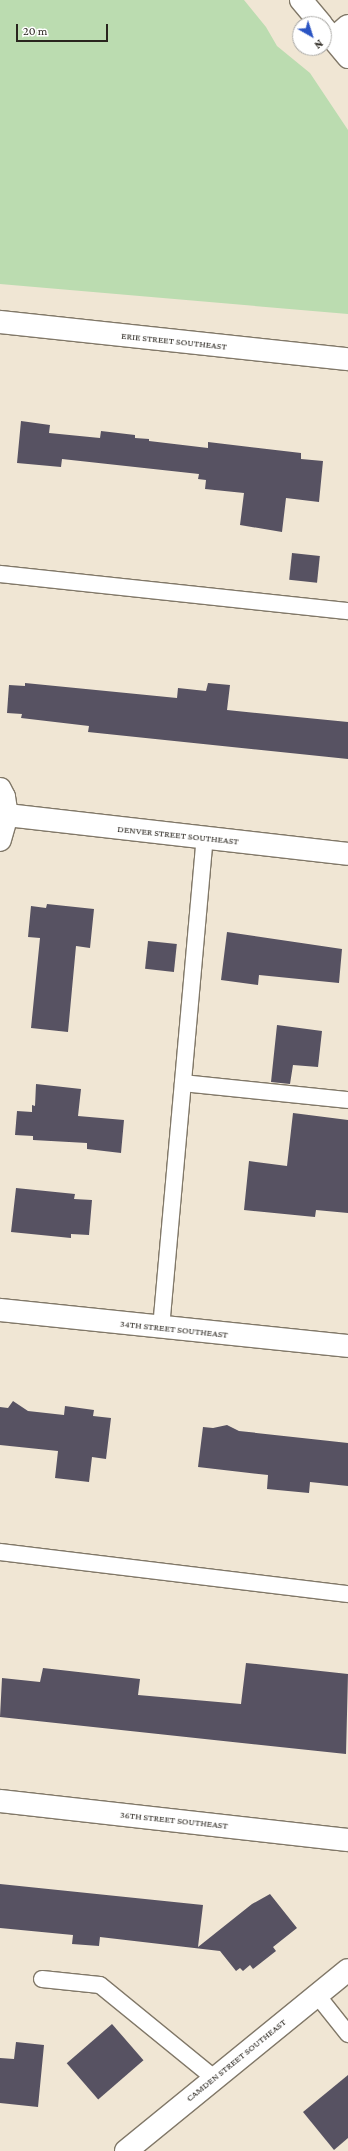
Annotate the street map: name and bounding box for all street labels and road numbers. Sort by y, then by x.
street label: ERIE STREET SOUTHEAST [121,329,227,353]
street label: DENVER STREET SOUTHEAST [117,823,239,847]
street label: 34TH STREET SOUTHEAST [119,1317,229,1341]
street label: 36TH STREET SOUTHEAST [119,1808,229,1832]
street label: CAMDEN STREET SOUTHEAST [184,2016,288,2104]

